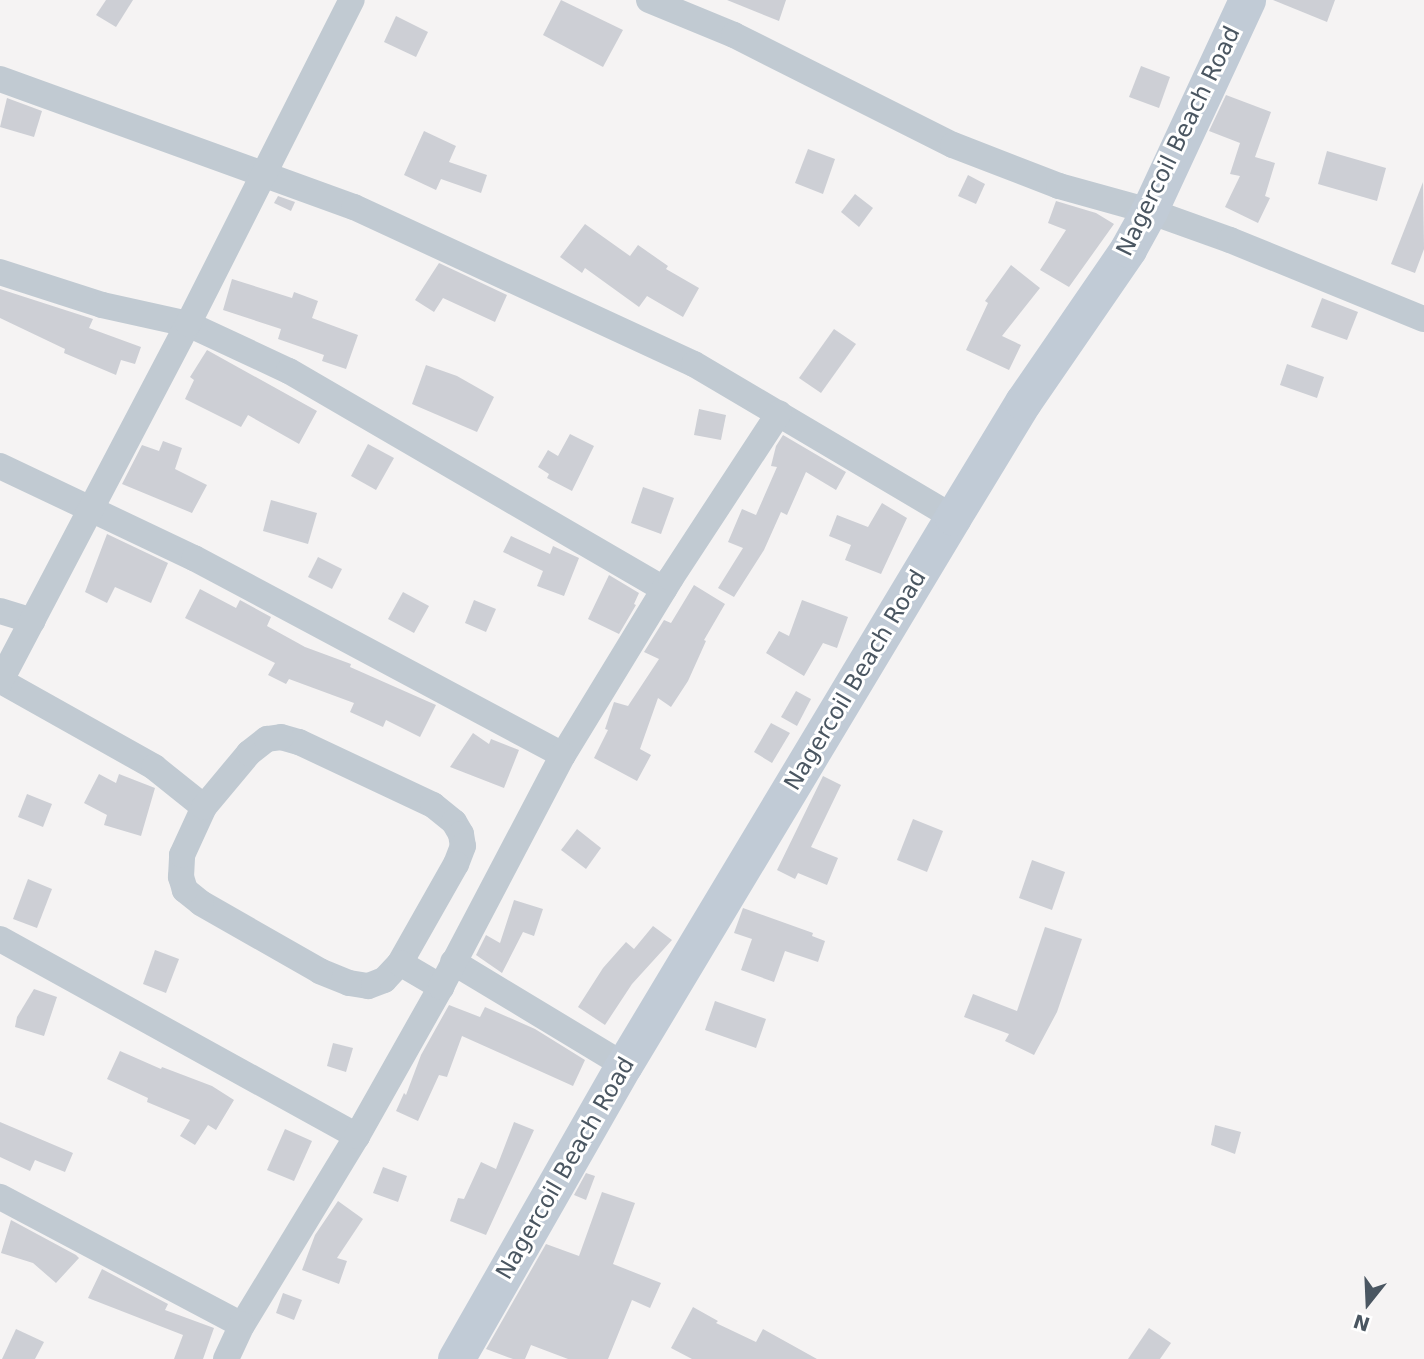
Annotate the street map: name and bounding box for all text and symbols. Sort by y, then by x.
street label: Nagercoil Beach Road [1110,22,1246,260]
street label: Nagercoil Beach Road [778,565,932,795]
street label: Nagercoil Beach Road [490,1052,640,1284]
north arrow [1333,1268,1403,1338]
text: N [1351,1310,1372,1336]

